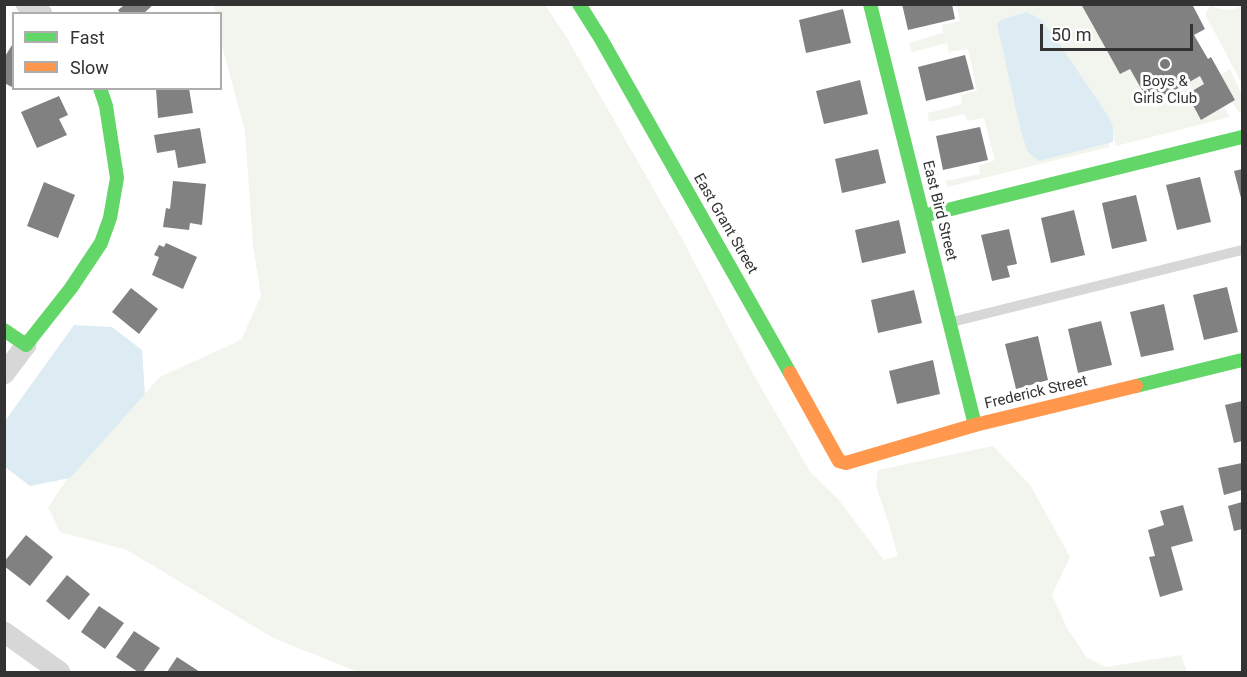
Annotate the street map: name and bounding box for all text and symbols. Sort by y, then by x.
legend [12,12,222,90]
scale bar [1043,12,1196,50]
text: 50 m [1051,24,1091,45]
text: Fast [70,27,105,48]
text: Slow [70,57,109,78]
marker: Boys & Girls Club [1158,57,1172,71]
place label: Boys & Girls Club [1133,73,1197,108]
street label: East Bird Street [918,159,960,263]
street label: East Grant Street [689,171,761,277]
street label: Frederick Street [983,372,1089,414]

